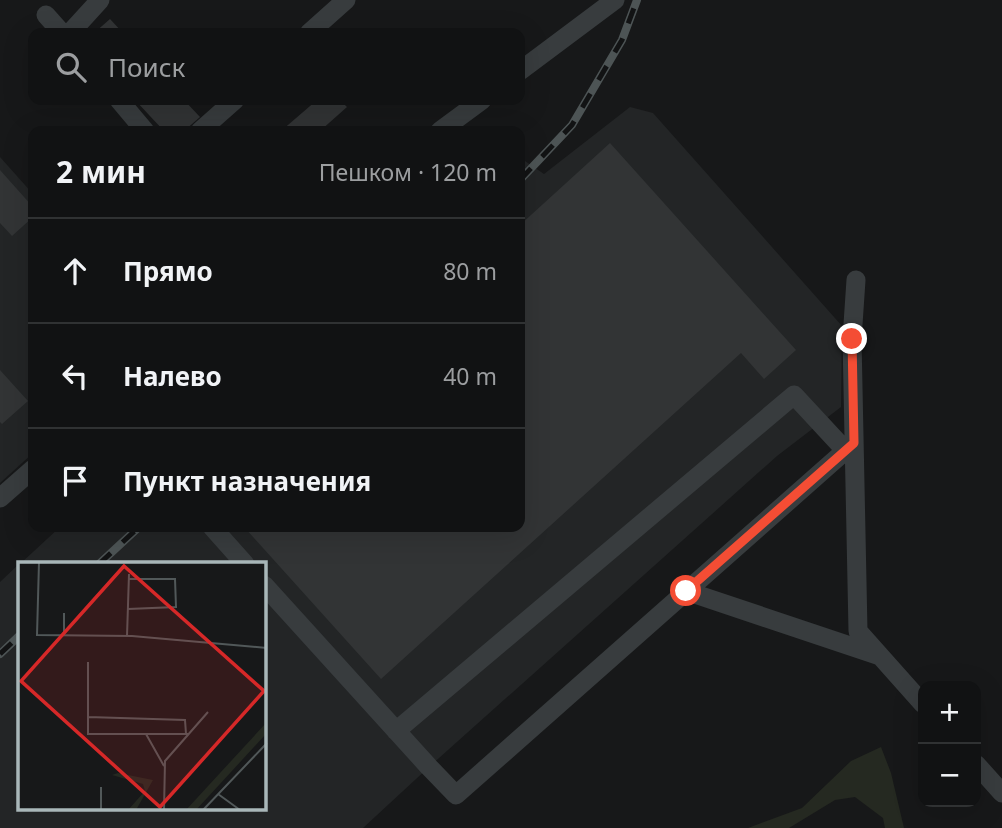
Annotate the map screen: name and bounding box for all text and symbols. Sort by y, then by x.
search box [28,28,525,105]
icon: search [52,48,90,86]
text: Поиск [108,49,185,85]
text: 2 мин [56,151,146,192]
text: Пешком · 120 m [319,156,497,188]
icon: ahead [56,252,94,290]
text: Прямо [123,253,213,289]
text: 80 m [443,255,497,287]
route end [836,323,867,354]
icon: left [56,357,94,395]
text: Налево [123,358,222,394]
text: 40 m [443,360,497,392]
icon: arrive [56,462,94,500]
text: Пункт назначения [123,463,371,499]
inset map [18,562,266,810]
route start [670,575,701,606]
map controls [918,681,981,807]
button: + [918,681,981,744]
button: − [918,744,981,807]

